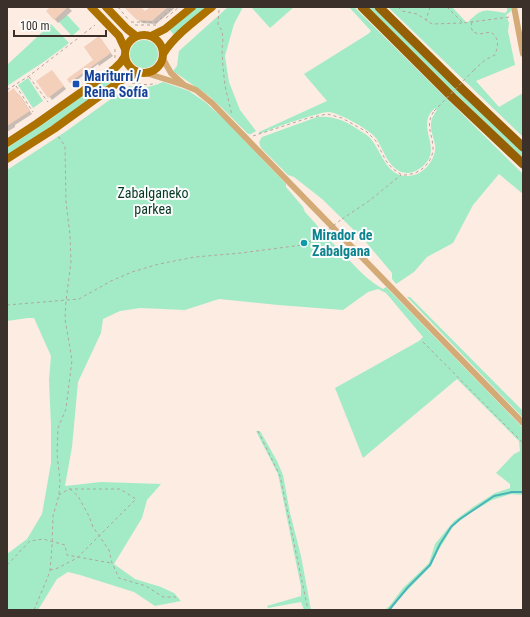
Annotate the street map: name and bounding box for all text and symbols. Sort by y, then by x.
scale bar [14,12,106,38]
text: 100 m [20,19,50,33]
place label: Mariturri / Reina Sofía [84,68,148,100]
marker: Mariturri / Reina Sofía [71,79,81,89]
park label: Zabalganeko parkea [117,185,189,217]
place label: Mirador de Zabalgana [312,227,373,259]
marker: Mirador de Zabalgana [299,238,309,248]

